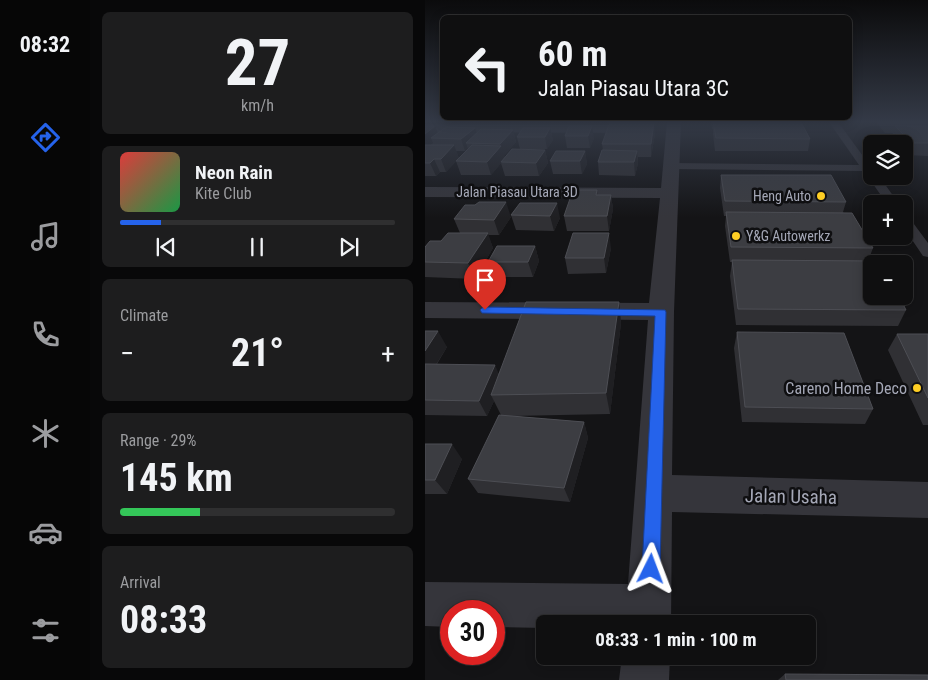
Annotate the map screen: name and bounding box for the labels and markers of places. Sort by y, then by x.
place label: Heng Auto [753,188,811,204]
marker: Heng Auto [815,190,827,202]
place label: Y&G Autowerkz [746,228,830,244]
marker: Y&G Autowerkz [730,230,742,242]
pin [464,259,506,310]
place label: Careno Home Deco [785,379,907,398]
marker: Careno Home Deco [911,382,923,394]

